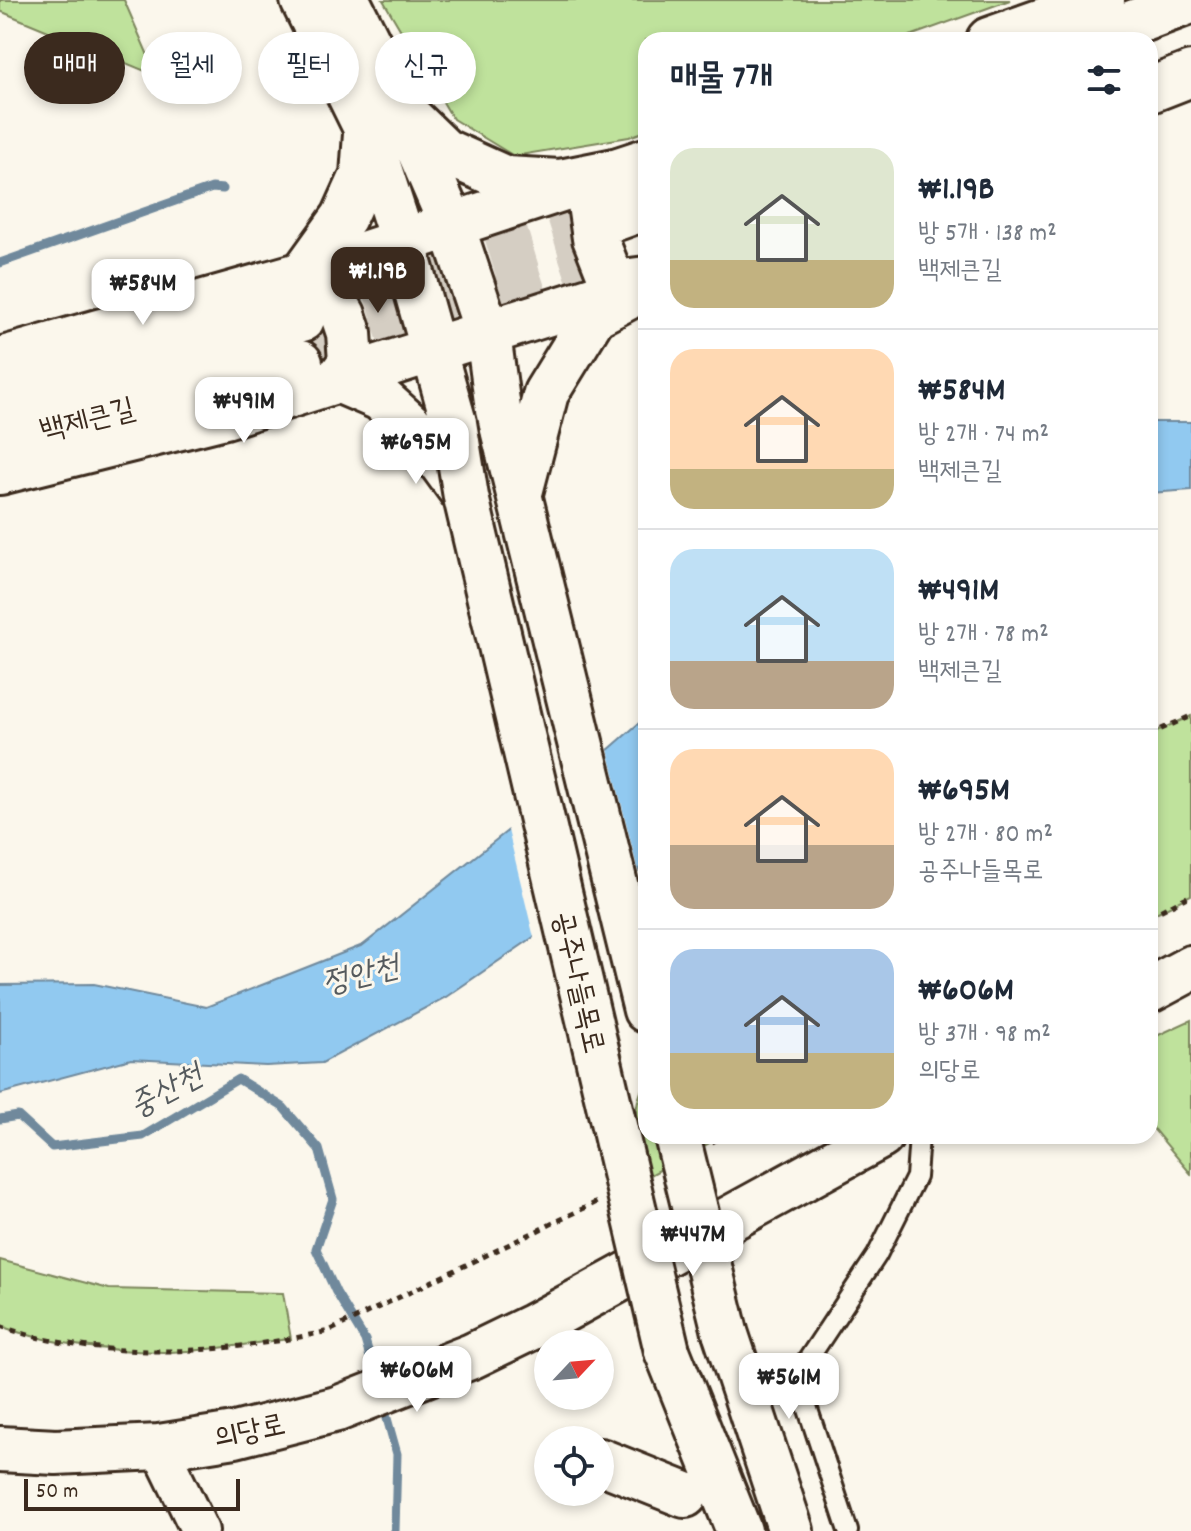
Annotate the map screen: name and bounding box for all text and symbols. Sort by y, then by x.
chip: 매매 [24,32,125,104]
chip: 월세 [141,32,242,104]
chip: 필터 [258,32,359,104]
chip: 신규 [375,32,476,104]
text: 매물 7개 [670,56,773,105]
icon: filters [1082,58,1126,102]
text: ₩1.19B [918,167,994,216]
icon: home [734,180,830,276]
text: 방 5개 · 138 m² [918,216,1057,253]
pin: ₩1.19B [313,247,443,315]
text: 백제큰길 [918,253,1002,290]
text: ₩1.19B [349,254,407,291]
pin: ₩584M [87,259,199,327]
text: ₩584M [110,266,176,303]
text: ₩584M [918,368,1006,417]
pin: ₩491M [188,377,300,445]
icon: home [734,381,830,477]
text: ₩491M [213,384,275,421]
street label: 백제큰길 [36,390,140,455]
text: 방 2개 · 74 m² [918,417,1049,454]
pin: ₩695M [360,418,472,486]
text: ₩695M [381,425,451,462]
text: 백제큰길 [918,454,1002,491]
text: ₩491M [918,568,999,617]
icon: home [734,581,830,677]
text: 방 2개 · 78 m² [918,617,1049,654]
text: 백제큰길 [918,654,1002,691]
text: ₩695M [918,768,1010,817]
icon: home [734,781,830,877]
text: 방 2개 · 80 m² [918,817,1053,854]
text: 공주나들목로 [918,854,1044,891]
street label: 공주나들목로 [538,908,613,1058]
water label: 정안천 [318,945,407,1010]
text: ₩606M [918,968,1014,1017]
icon: home [734,981,830,1077]
text: 방 3개 · 98 m² [918,1017,1051,1054]
water label: 중산천 [122,1053,215,1132]
text: 의당로 [918,1054,981,1091]
pin: ₩447M [637,1210,749,1278]
text: ₩447M [660,1217,726,1254]
north arrow [534,1330,614,1410]
map controls [534,1330,614,1506]
pin: ₩606M [361,1346,473,1414]
text: ₩606M [380,1353,454,1390]
pin: ₩561M [733,1353,845,1421]
text: ₩561M [757,1360,821,1397]
street label: 의당로 [210,1406,290,1463]
button: locate [534,1426,614,1506]
scale bar [24,1475,240,1511]
text: 50 m [36,1477,78,1508]

